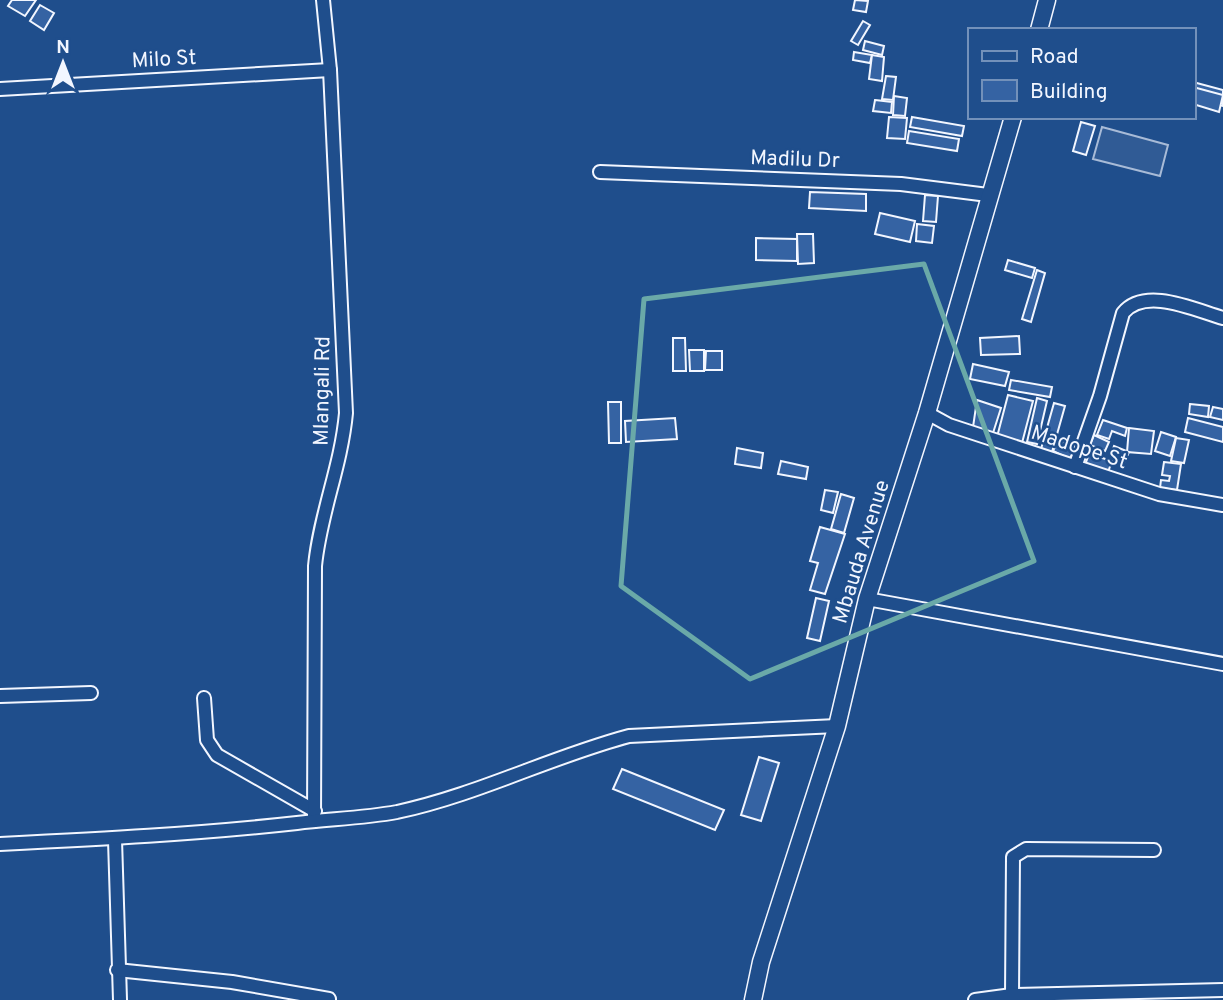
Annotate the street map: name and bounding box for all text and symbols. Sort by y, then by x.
north arrow [28,28,98,98]
legend [968,28,1195,119]
text: N [56,36,70,60]
text: Road [1030,44,1079,71]
street label: Milo St [131,45,197,75]
text: Building [1030,79,1108,106]
street label: Madilu Dr [750,145,840,175]
street label: Mlangali Rd [309,336,337,446]
street label: Madope St [1027,420,1131,476]
street label: Mbauda Avenue [827,477,897,627]

